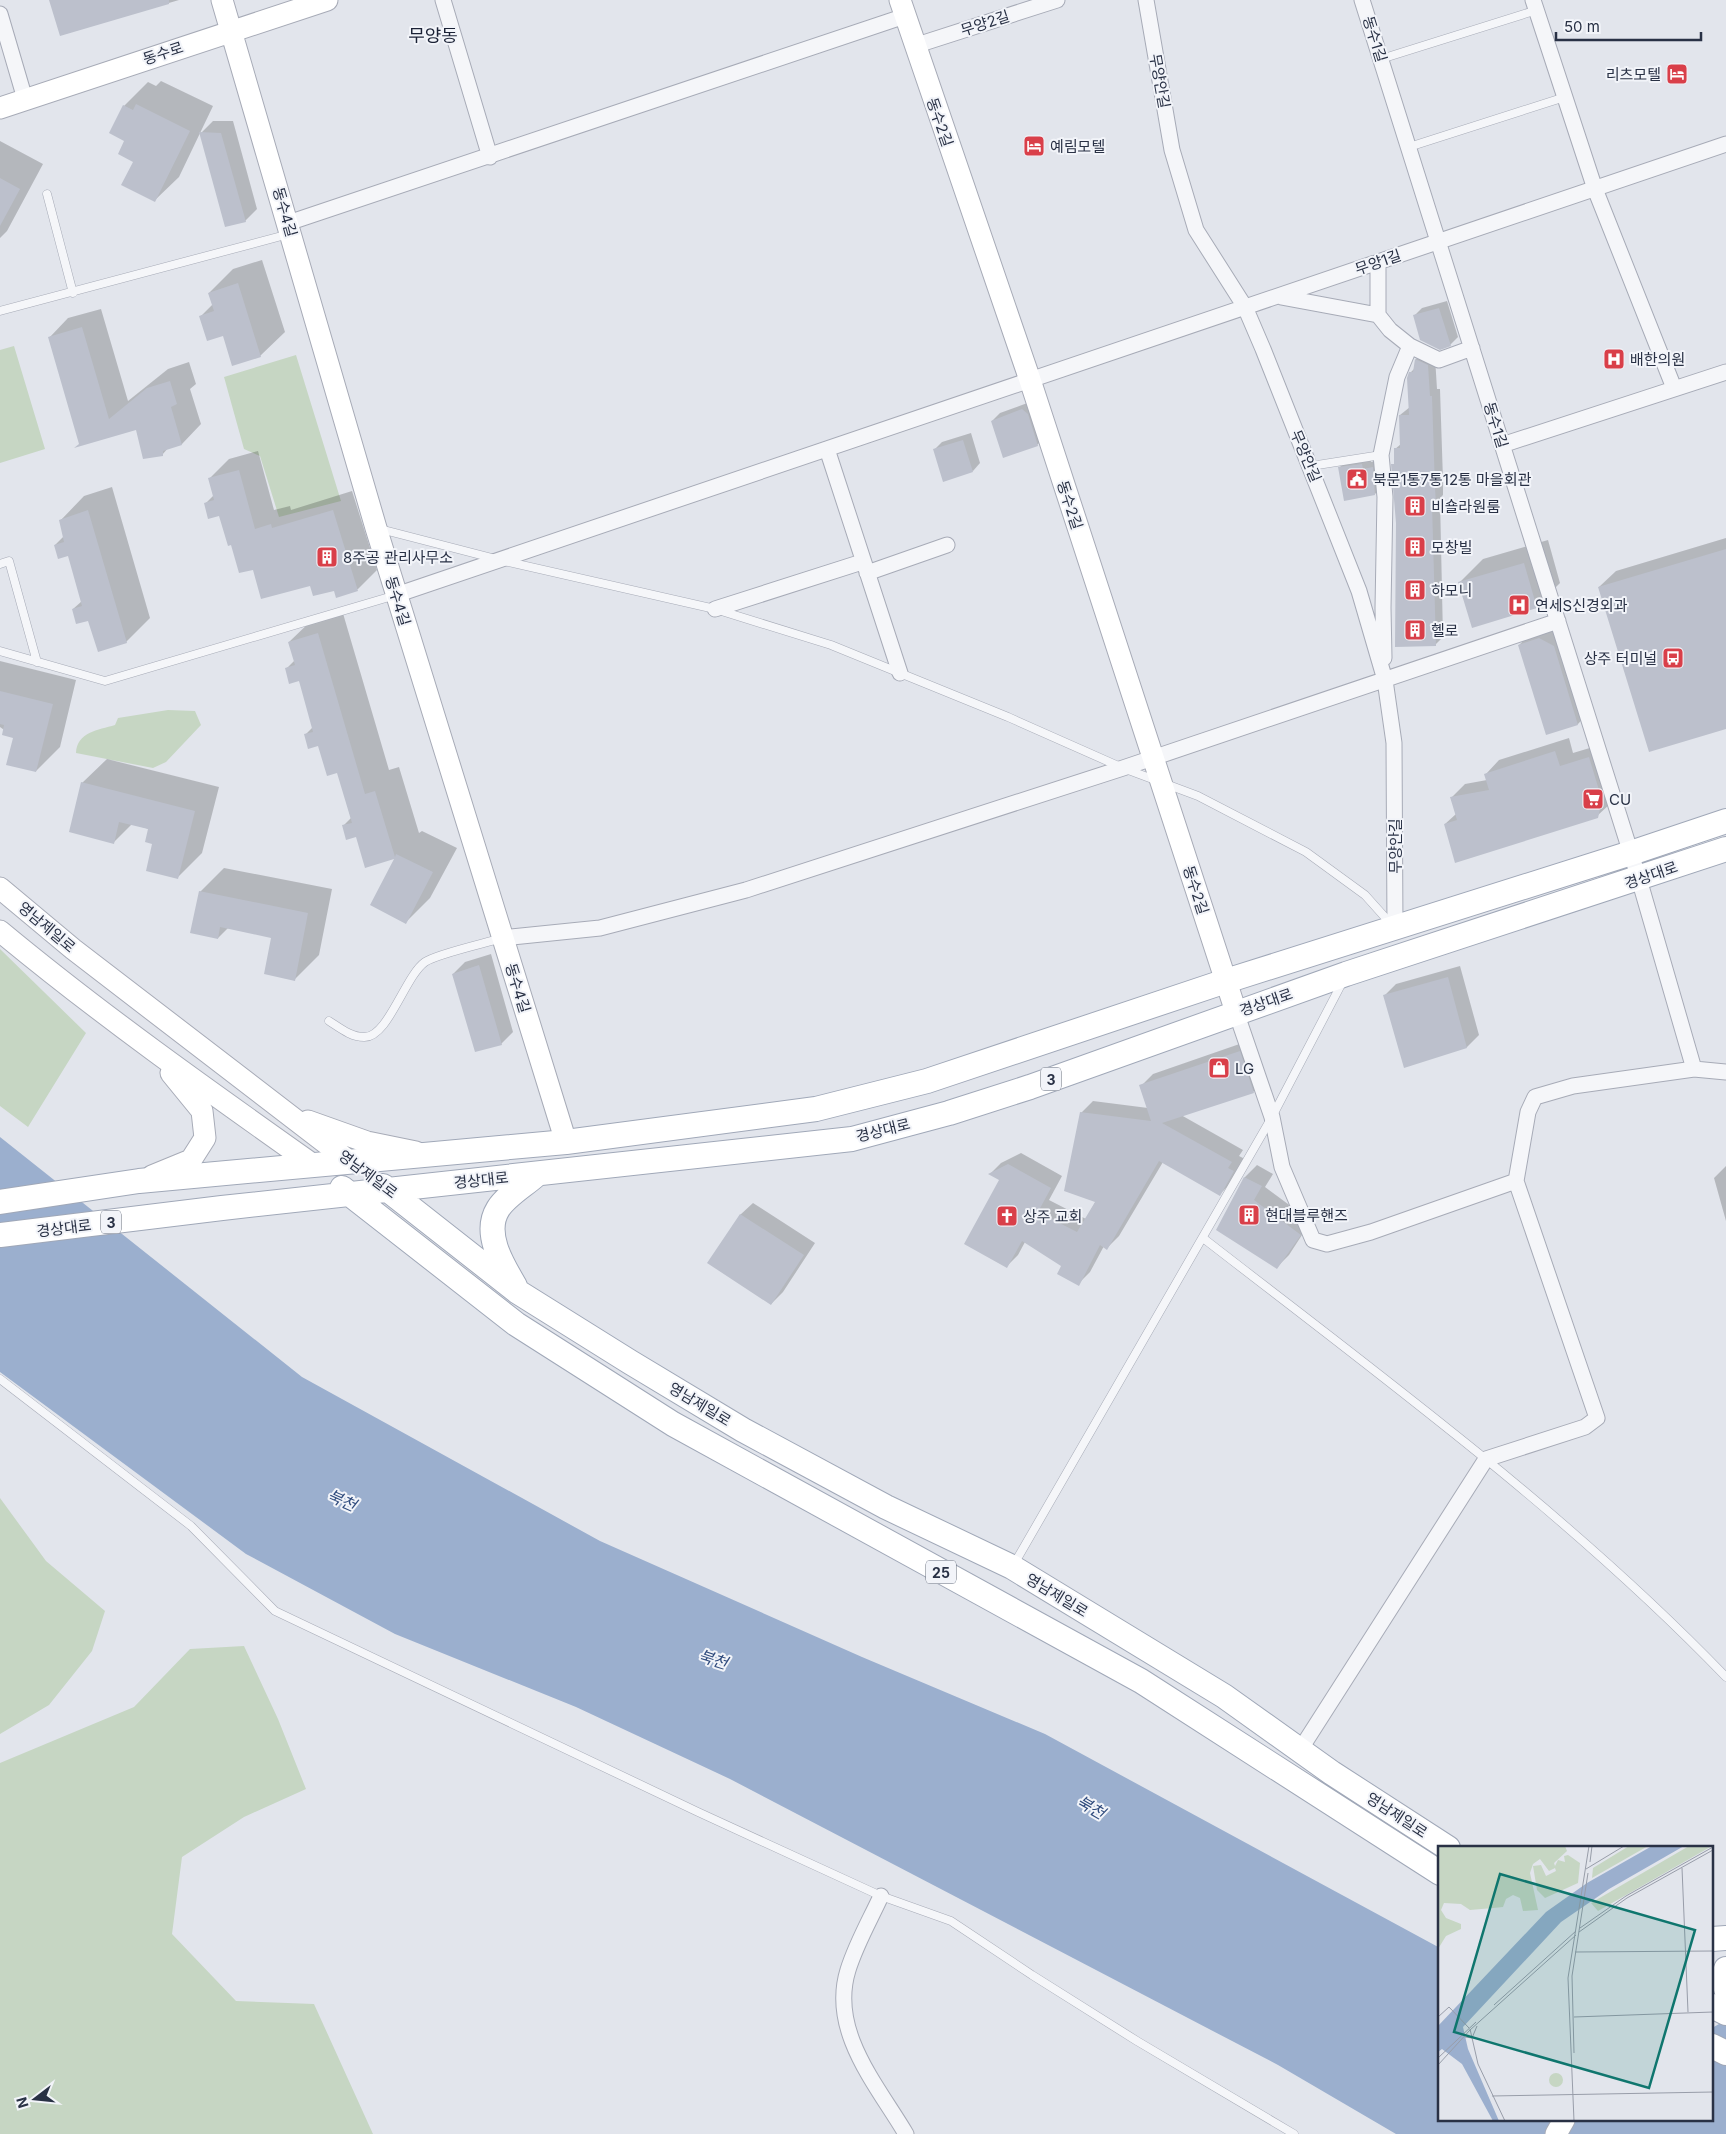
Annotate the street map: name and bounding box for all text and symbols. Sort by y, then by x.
street label: 무양2길 [958,6,1012,40]
scale bar [1556,10,1701,42]
street label: 동수1길 [1359,14,1391,64]
text: 50 m [1564,17,1600,36]
district label: 무양동 [408,25,458,46]
street label: 동수로 [140,38,186,68]
street label: 무양안길 [1146,52,1174,110]
hotel icon: 리츠모텔 [1665,62,1689,86]
place label: 리츠모텔 [1606,65,1661,84]
street label: 동수2길 [923,95,957,149]
hotel icon: 예림모텔 [1022,134,1046,158]
place label: 예림모텔 [1050,137,1105,156]
street label: 동수4길 [269,185,301,239]
street label: 무양1길 [1352,245,1404,279]
hospital icon: 배한의원 [1602,347,1626,371]
place label: 배한의원 [1630,350,1685,369]
street label: 동수1길 [1480,400,1512,450]
street label: 무양안길 [1286,427,1326,485]
public building icon: 북문1통7통12통 마을회관 [1345,467,1369,491]
place label: 북문1통7통12통 마을회관 [1373,470,1531,489]
street label: 동수2길 [1053,478,1087,532]
building icon: 비숄라원룸 [1403,494,1427,518]
place label: 비숄라원룸 [1431,497,1500,516]
building icon: 모창빌 [1403,535,1427,559]
place label: 모창빌 [1431,538,1472,557]
building icon: 8주공 관리사무소 [315,545,339,569]
place label: 8주공 관리사무소 [343,548,453,567]
street label: 동수4길 [381,574,415,628]
building icon: 하모니 [1403,578,1427,602]
place label: 하모니 [1431,581,1472,600]
hospital icon: 연세S신경외과 [1507,593,1531,617]
place label: 연세S신경외과 [1535,596,1628,615]
building icon: 헬로 [1403,618,1427,642]
place label: 헬로 [1431,621,1459,640]
bus stop icon: 상주 터미널 [1661,646,1685,670]
place label: 상주 터미널 [1584,649,1657,668]
supermarket icon: CU [1581,787,1605,811]
place label: CU [1609,790,1631,809]
street label: 무양안길 [1386,818,1405,874]
street label: 경상대로 [1622,857,1680,893]
street label: 동수2길 [1179,863,1213,917]
street label: 영남제일로 [14,898,80,956]
street label: 동수4길 [501,961,535,1015]
street label: 경상대로 [1237,984,1295,1020]
shop icon: LG [1207,1056,1231,1080]
place label: LG [1235,1059,1254,1078]
road number: 3 [1041,1068,1061,1090]
street label: 경상대로 [854,1114,912,1146]
street label: 영남제일로 [335,1146,401,1202]
street label: 경상대로 [453,1168,509,1192]
building icon: 현대블루핸즈 [1237,1203,1261,1227]
church icon: 상주 교회 [995,1204,1019,1228]
place label: 현대블루핸즈 [1265,1206,1348,1225]
place label: 상주 교회 [1023,1207,1082,1226]
road number: 3 [101,1210,121,1234]
street label: 경상대로 [35,1215,93,1241]
street label: 영남제일로 [666,1378,734,1430]
water label: 북천 [324,1485,362,1516]
road number: 25 [926,1560,956,1584]
street label: 영남제일로 [1023,1569,1091,1621]
water label: 북천 [696,1645,732,1674]
street label: 영남제일로 [1363,1788,1431,1842]
water label: 북천 [1073,1791,1111,1824]
inset map [1438,1846,1714,2122]
north arrow [10,2074,60,2124]
text: N [12,2095,32,2110]

